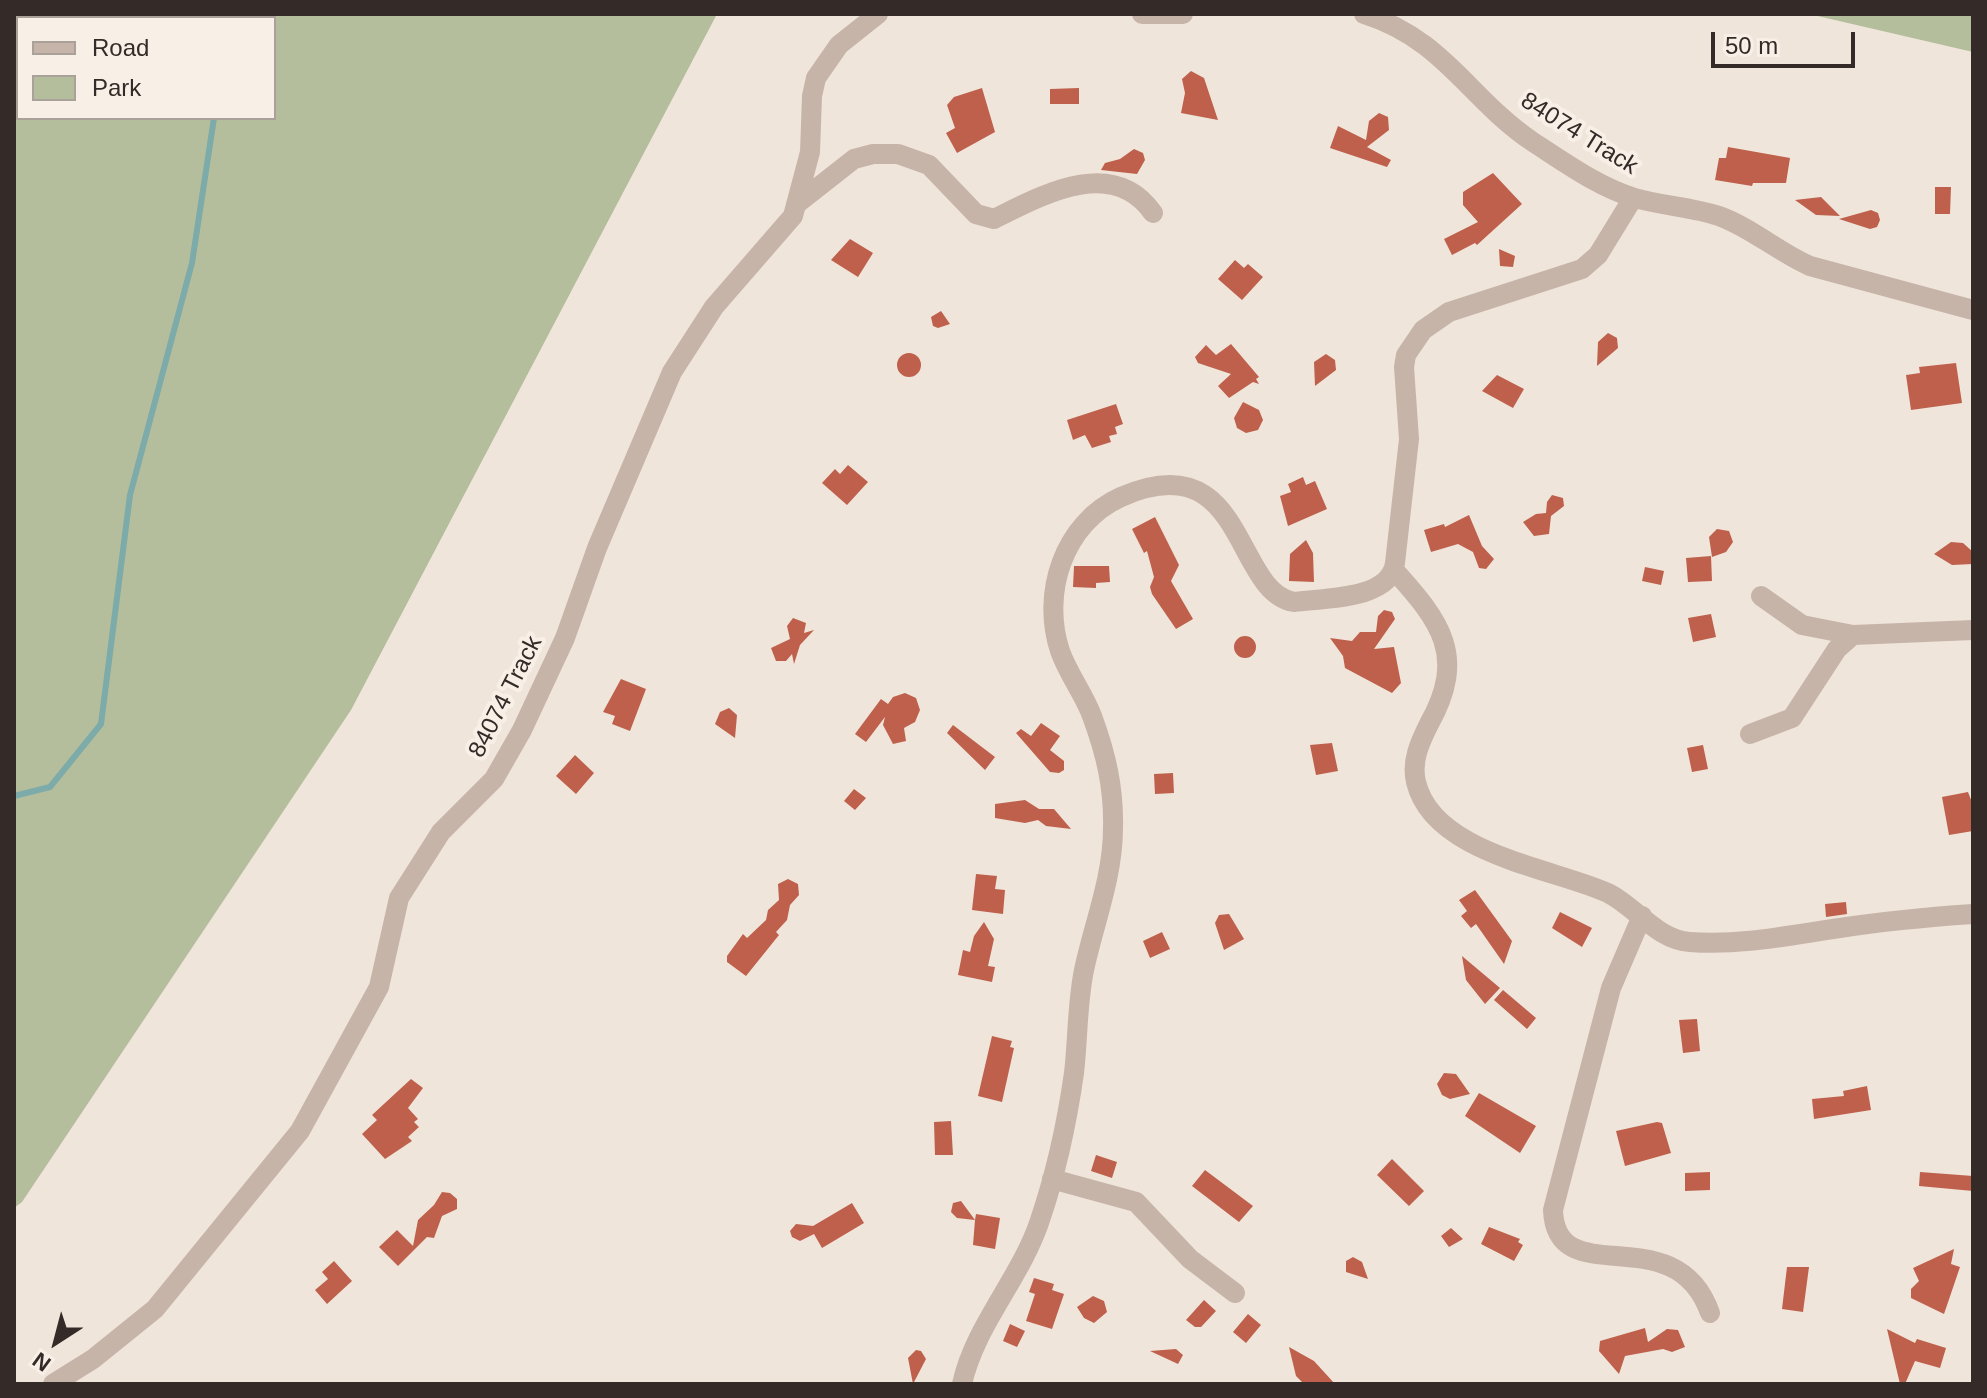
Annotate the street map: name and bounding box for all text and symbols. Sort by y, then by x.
legend [16,16,276,120]
scale bar [1715,16,1859,66]
text: 50 m [1725,32,1778,59]
text: Road [92,34,149,61]
text: Park [92,74,141,101]
street label: 84074 Track [1515,87,1643,181]
street label: 84074 Track [463,631,549,763]
north arrow [16,1302,96,1382]
text: N [28,1347,55,1377]

